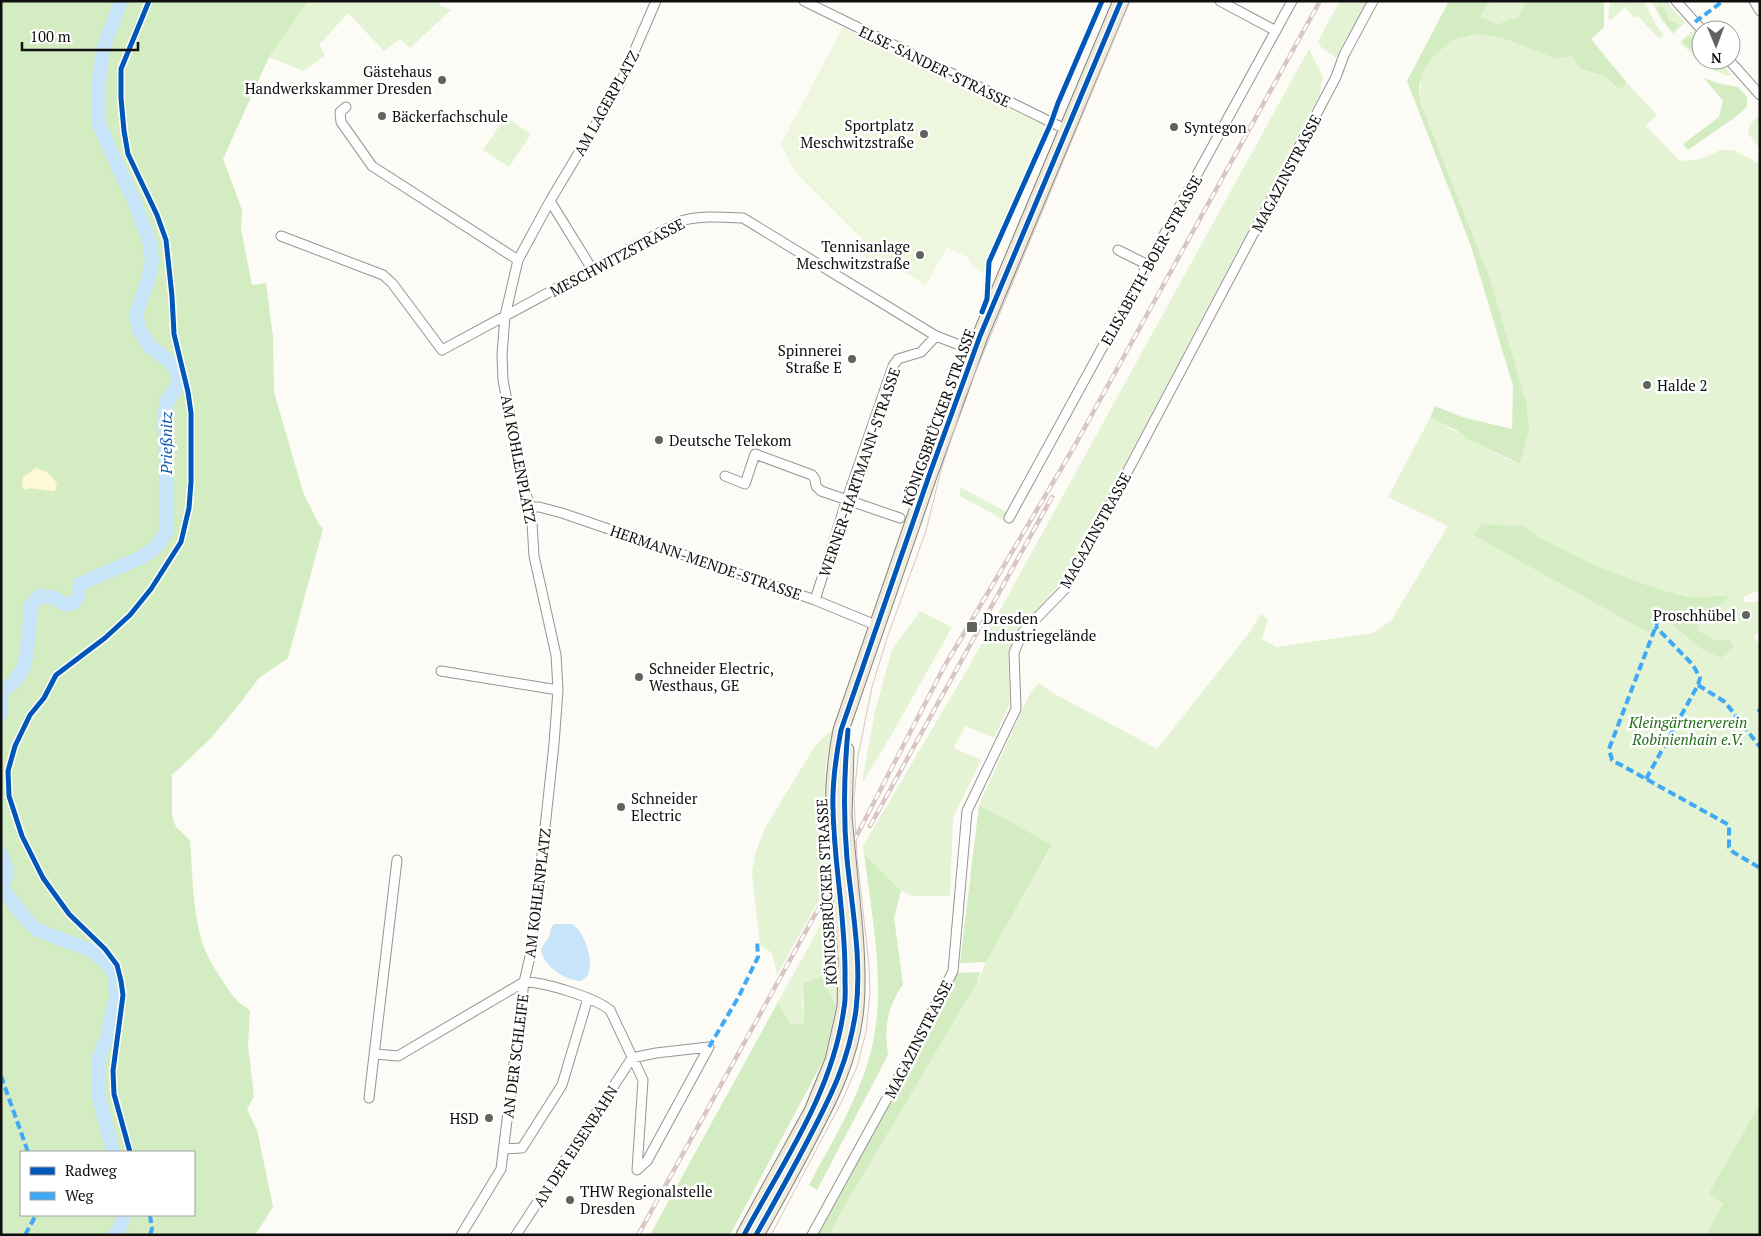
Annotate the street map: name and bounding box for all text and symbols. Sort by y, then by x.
scale bar [22,20,139,52]
north arrow [1691,20,1741,70]
street label: ELSE-SANDER-STRASSE [856,21,1014,111]
text: 100 m [30,26,71,46]
street label: AM LAGERPLATZ [569,47,643,159]
text: N [1710,49,1722,68]
place label: Gästehaus Handwerkskammer Dresden [245,61,432,98]
marker: Gästehaus Handwerkskammer Dresden [436,74,448,86]
place label: Bäckerfachschule [392,106,508,126]
marker: Bäckerfachschule [376,110,388,122]
street label: MAGAZINSTRASSE [1247,111,1325,235]
place label: Sportplatz Meschwitzstraße [800,115,914,152]
place label: Syntegon [1184,117,1247,137]
marker: Syntegon [1168,121,1180,133]
marker: Sportplatz Meschwitzstraße [918,128,930,140]
street label: ELISABETH-BOER-STRASSE [1096,171,1206,349]
street label: MESCHWITZSTRASSE [546,213,688,301]
place label: Tennisanlage Meschwitzstraße [796,236,910,273]
marker: Tennisanlage Meschwitzstraße [914,249,926,261]
street label: KÖNIGSBRÜCKER STRASSE [897,326,979,508]
place label: Spinnerei Straße E [778,340,842,377]
marker: Spinnerei Straße E [846,353,858,365]
street label: WERNER-HARTMANN-STRASSE [814,365,904,579]
place label: Halde 2 [1657,375,1708,395]
marker: Halde 2 [1641,379,1653,391]
street label: AM KOHLENPLATZ [497,393,541,525]
water label: Prießnitz [155,411,177,475]
place label: Deutsche Telekom [669,430,792,450]
marker: Deutsche Telekom [653,434,665,446]
street label: MAGAZINSTRASSE [1055,468,1135,592]
street label: HERMANN-MENDE-STRASSE [608,520,804,604]
place label: Proschhübel [1653,605,1736,625]
place label: Dresden Industriegelände [983,608,1096,645]
marker: Proschhübel [1740,609,1752,621]
marker: Dresden Industriegelände [965,620,979,634]
place label: Schneider Electric, Westhaus, GE [649,658,774,695]
marker: Schneider Electric, Westhaus, GE [633,671,645,683]
park label: Kleingärtnerverein Robinienhain e.V. [1628,712,1747,749]
place label: Schneider Electric [631,788,698,825]
street label: KÖNIGSBRÜCKER STRASSE [811,798,841,986]
marker: Schneider Electric [615,801,627,813]
street label: AM KOHLENPLATZ [519,827,555,959]
street label: MAGAZINSTRASSE [880,977,956,1101]
street label: AN DER SCHLEIFE [497,993,533,1119]
street label: AN DER EISENBAHN [528,1082,622,1210]
place label: HSD [449,1108,479,1128]
marker: HSD [483,1112,495,1124]
legend [20,1151,195,1216]
text: Radweg [65,1160,118,1180]
place label: THW Regionalstelle Dresden [580,1181,713,1218]
text: Weg [65,1185,95,1205]
marker: THW Regionalstelle Dresden [564,1194,576,1206]

